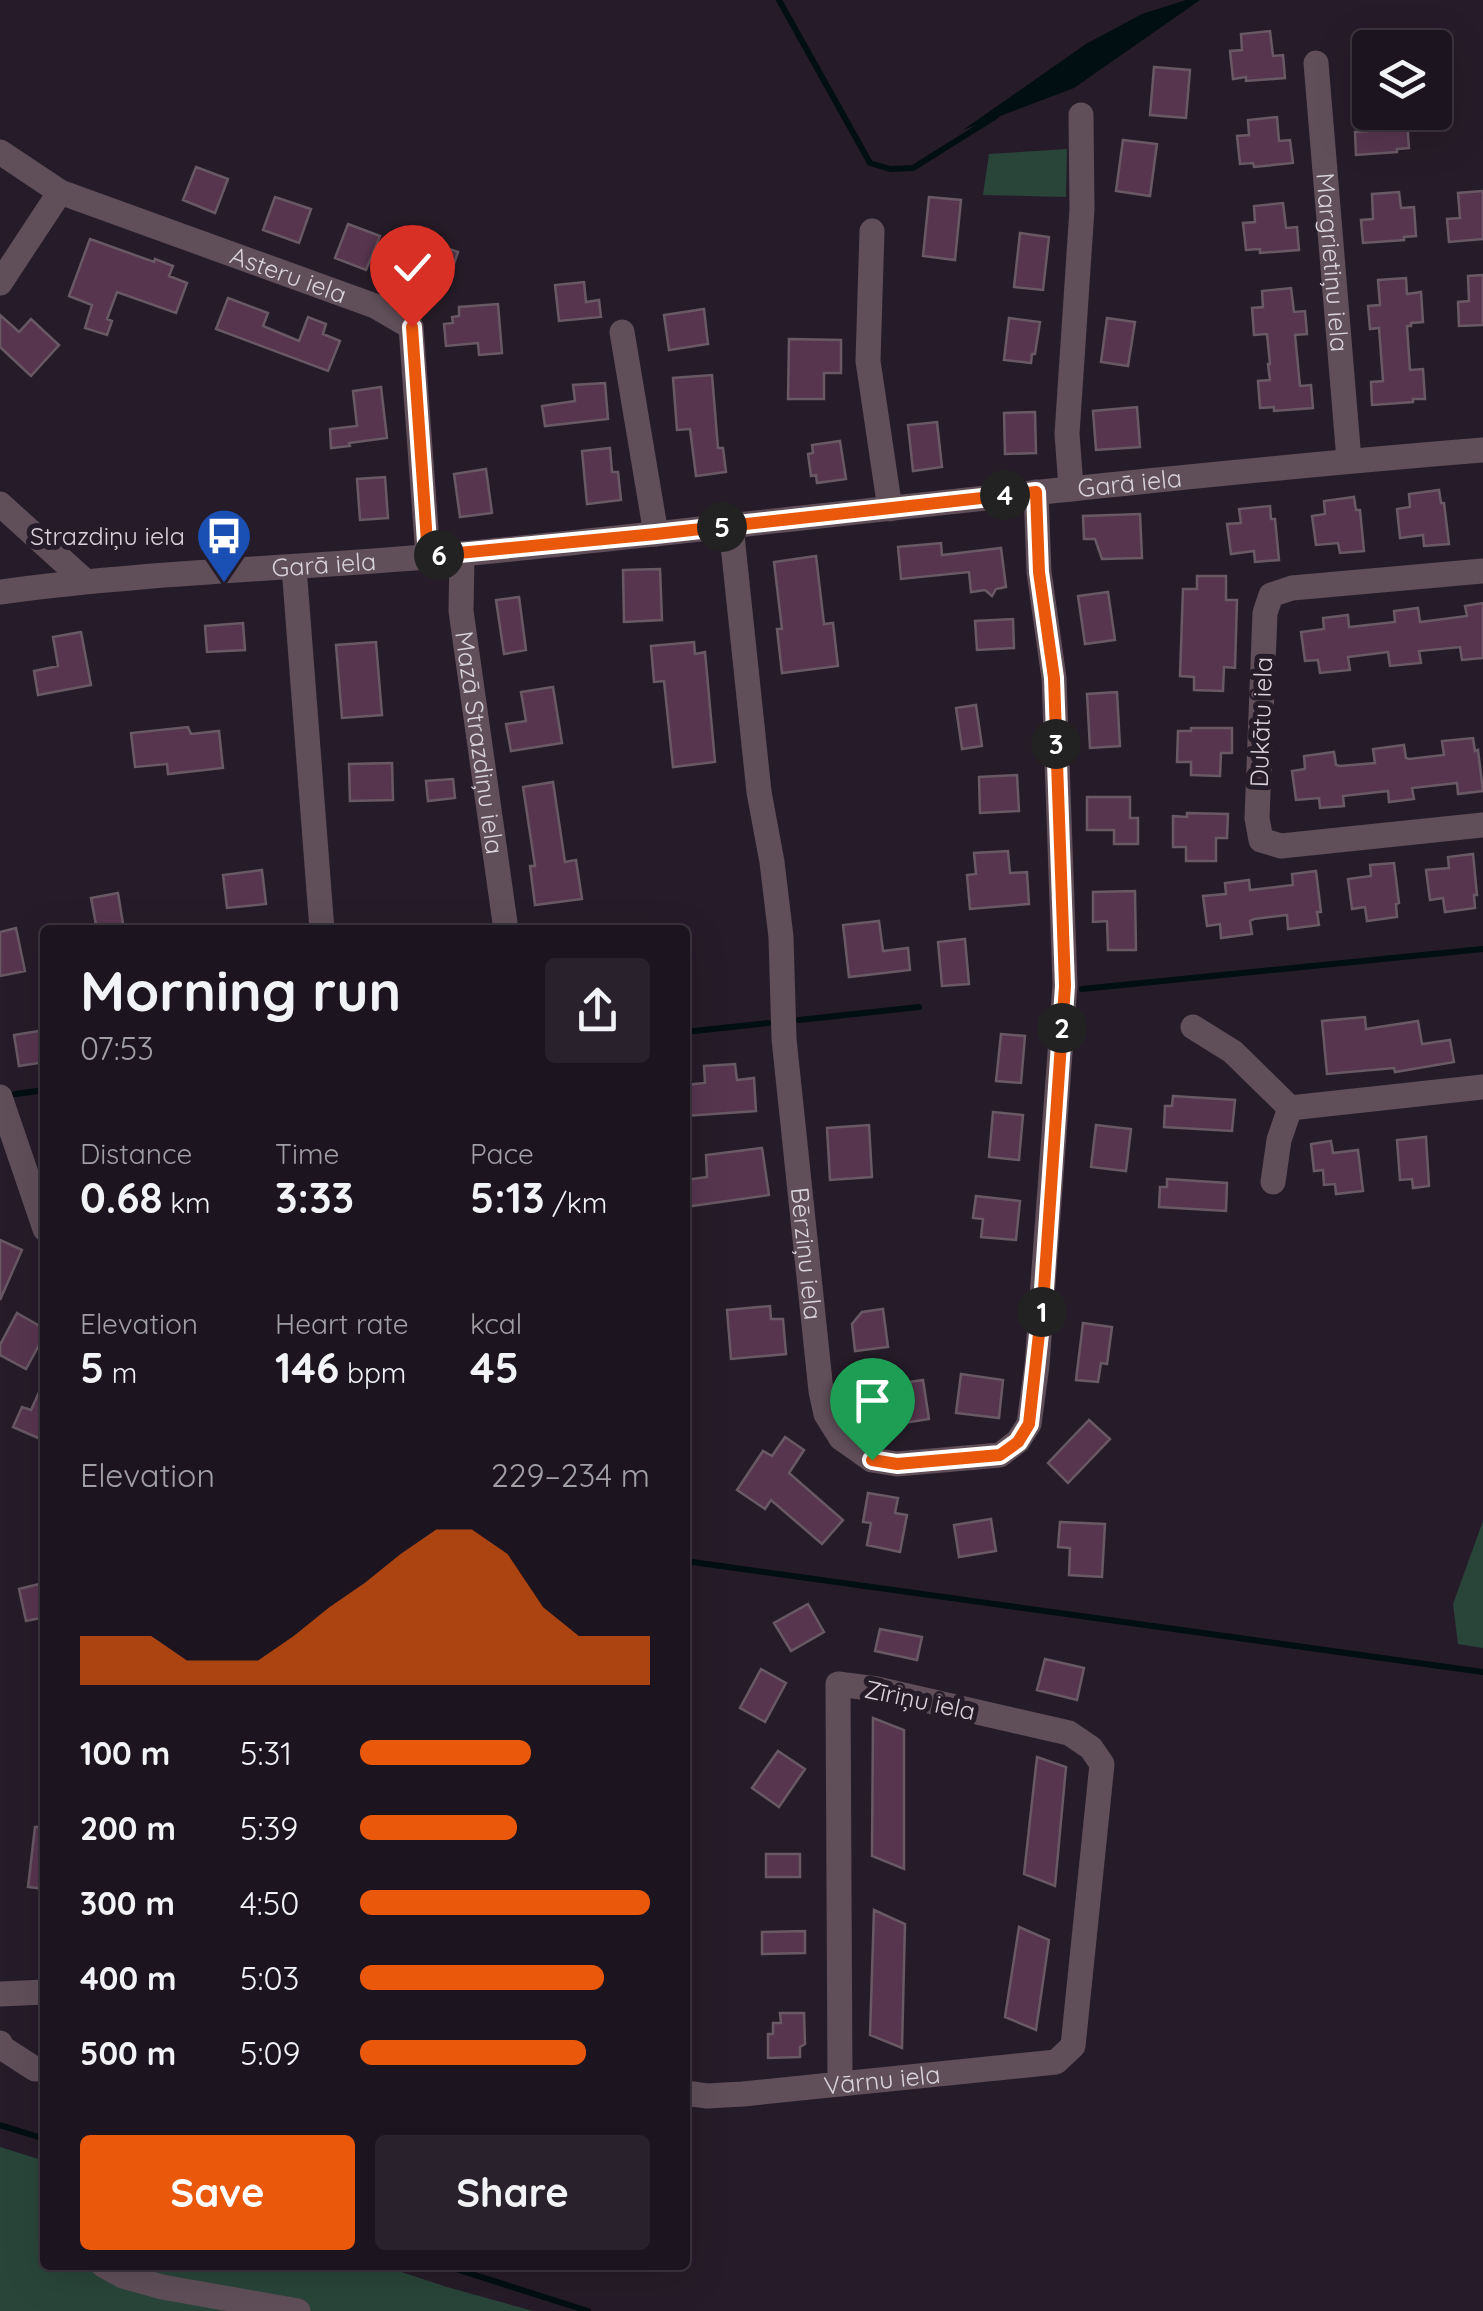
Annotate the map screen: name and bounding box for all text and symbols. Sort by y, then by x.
map controls [1352,30,1452,130]
button: layers [1352,30,1452,130]
street label: Margrietiņu iela [1310,171,1356,353]
pin [370,225,455,328]
street label: Asteru iela [226,239,351,309]
icon: check [385,240,440,295]
street label: Garā iela [1076,462,1183,503]
pin: 4 [980,470,1030,520]
text: 4 [997,477,1013,512]
pin: 5 [697,502,747,552]
bus stop icon: Strazdiņu iela [194,506,254,585]
text: 5 [714,509,730,544]
place label: Strazdiņu iela [30,520,185,551]
pin: 6 [414,530,464,580]
text: 6 [431,537,447,572]
street label: Garā iela [271,545,377,583]
street label: Mazā Strazdiņu iela [449,629,511,856]
street label: Dukātu iela [1243,656,1278,788]
pin: 3 [1031,719,1081,769]
text: 3 [1048,726,1064,761]
text: Morning run [80,956,401,1025]
button: share [545,958,650,1063]
pin: 2 [1037,1003,1087,1053]
text: 2 [1054,1010,1070,1045]
text: 07:53 [80,1028,154,1068]
text: Distance [80,1136,192,1171]
text: Time [275,1136,339,1171]
text: Pace [470,1136,534,1171]
text: 0.68 [80,1171,163,1224]
text: 3:33 [275,1171,354,1224]
text: 5:13 [470,1171,545,1224]
text: km [163,1185,211,1220]
text: /km [545,1185,607,1220]
street label: Bērziņu iela [785,1186,829,1321]
pin: 1 [1017,1287,1067,1337]
text: 1 [1037,1294,1047,1329]
text: Elevation [80,1306,198,1341]
text: Heart rate [275,1306,409,1341]
text: kcal [470,1306,522,1341]
text: 5 [80,1341,104,1394]
text: 146 [275,1341,339,1394]
text: 45 [470,1341,519,1394]
text: m [104,1355,137,1390]
text: bpm [339,1355,406,1390]
pin [830,1358,915,1461]
icon: arrive [845,1373,900,1428]
text: Elevation [80,1455,215,1495]
text: 229–234 m [491,1455,650,1495]
street label: Zīriņu iela [862,1673,978,1726]
text: 100 m [80,1733,170,1773]
text: 5:31 [240,1733,292,1773]
text: 200 m [80,1808,176,1848]
text: 5:39 [240,1808,298,1848]
text: 300 m [80,1883,175,1923]
text: 4:50 [240,1883,299,1923]
text: 400 m [80,1958,177,1998]
text: 5:03 [240,1958,299,1998]
text: 500 m [80,2033,176,2073]
text: 5:09 [240,2033,300,2073]
street label: Vārnu iela [822,2058,942,2101]
button: Save [80,2135,355,2250]
button: Share [375,2135,650,2250]

